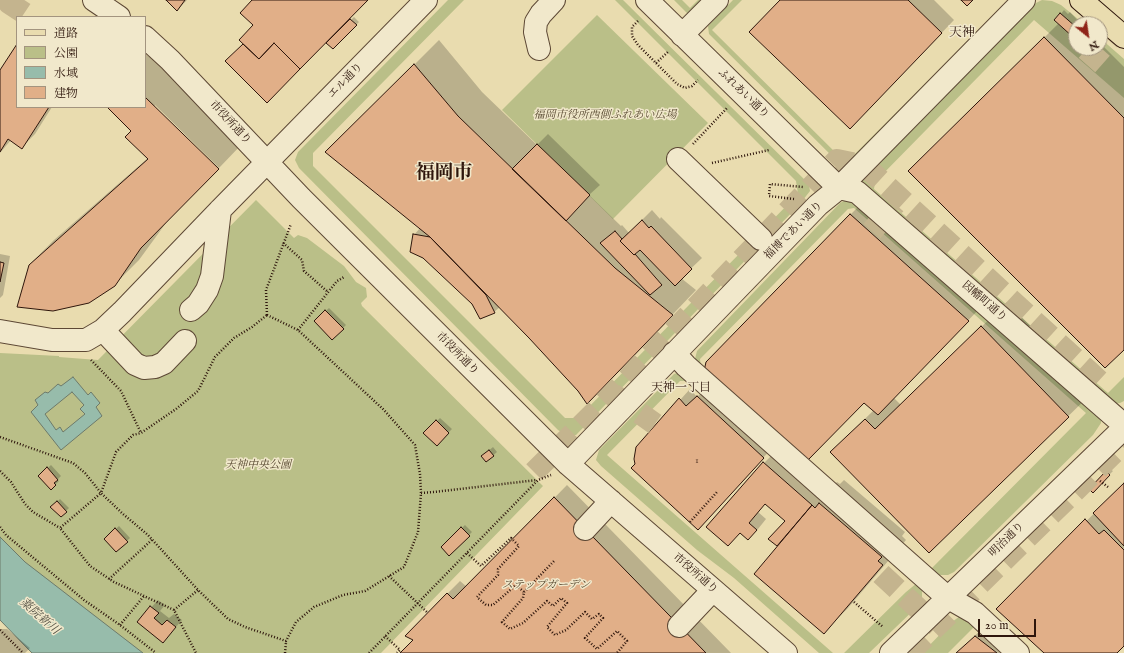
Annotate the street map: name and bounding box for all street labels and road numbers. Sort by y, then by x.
street label: エル通り [326,61,366,101]
street label: ふれあい通り [715,66,771,122]
street label: 市役所通り [206,98,254,148]
street label: 福博であい通り [762,199,826,263]
street label: 因幡町通り [959,279,1009,325]
street label: 市役所通り [433,330,481,378]
street label: 明治通り [987,520,1027,560]
street label: 市役所通り [670,551,720,597]

